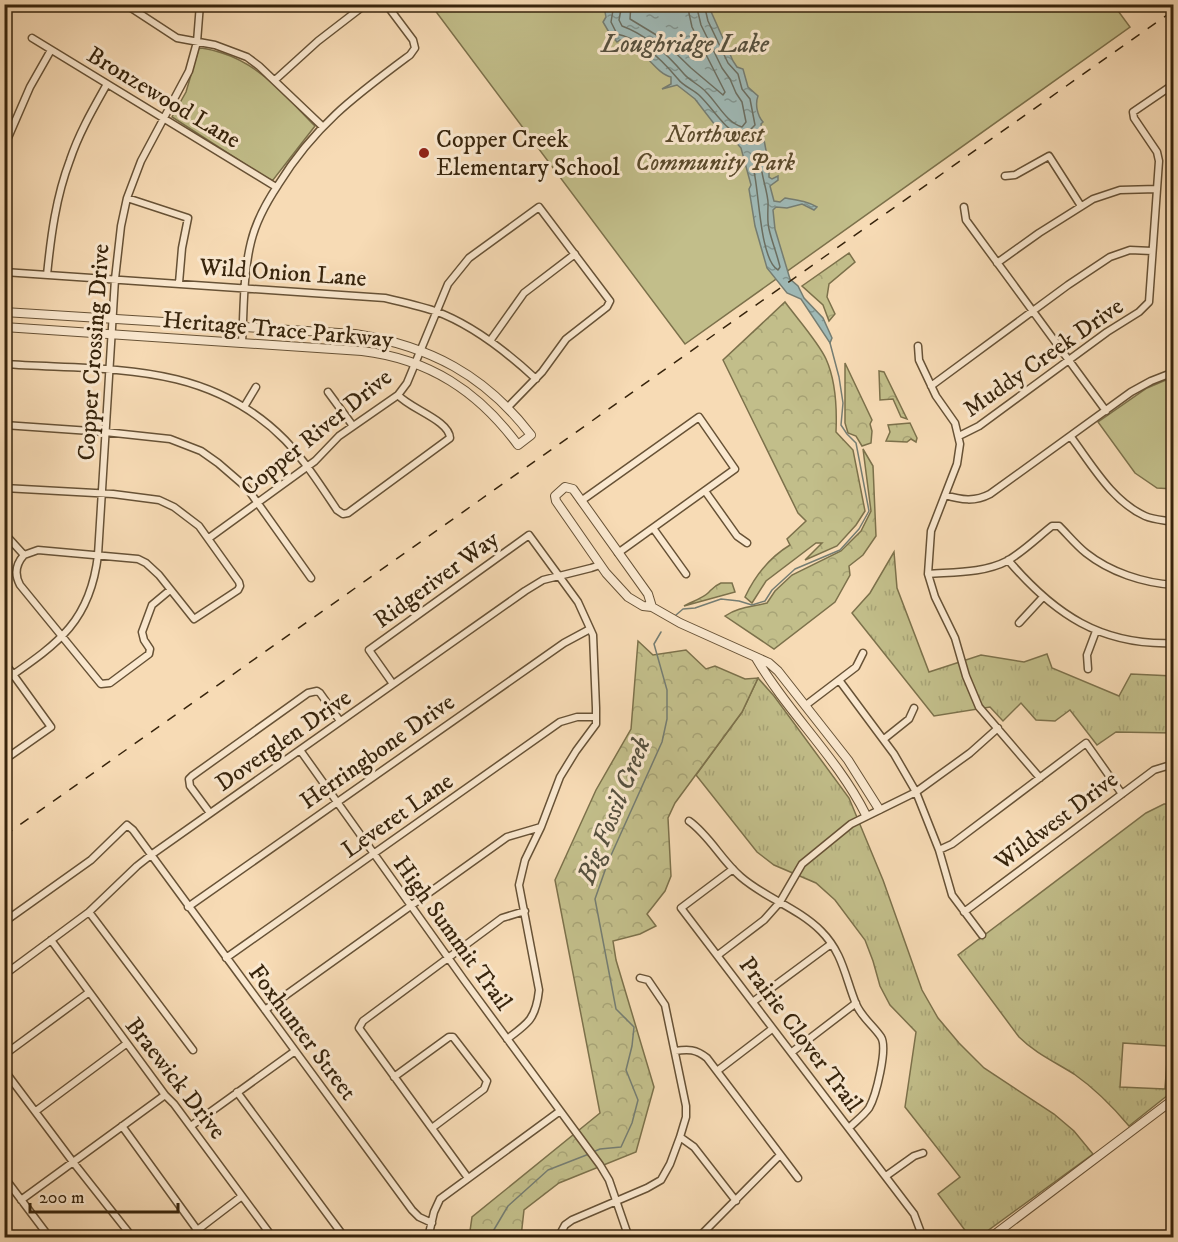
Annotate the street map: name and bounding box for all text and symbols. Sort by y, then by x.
water label: Loughridge Lake [599,28,770,61]
street label: Bronzewood Lane [81,40,246,156]
park label: Northwest Community Park [635,120,795,178]
place label: Copper Creek Elementary School [436,125,620,183]
marker: Copper Creek Elementary School [417,146,431,160]
street label: Copper Crossing Drive [71,243,117,461]
street label: Wild Onion Lane [197,252,368,294]
street label: Muddy Creek Drive [958,291,1129,424]
street label: Heritage Trace Parkway [161,305,395,355]
street label: Copper River Drive [235,363,398,503]
street label: Ridgeriver Way [368,524,506,635]
street label: Doverglen Drive [210,683,357,799]
street label: Herringbone Drive [294,687,461,816]
water label: Big Fossil Creek [570,732,659,890]
street label: Wildwest Drive [988,765,1124,878]
street label: Leveret Lane [336,766,459,865]
street label: High Summit Trail [386,851,519,1017]
street label: Prairie Clover Trail [732,951,869,1119]
street label: Foxhunter Street [241,959,363,1107]
street label: Braewick Drive [118,1012,232,1146]
scale bar [30,1176,178,1214]
text: 200 m [39,1187,85,1209]

